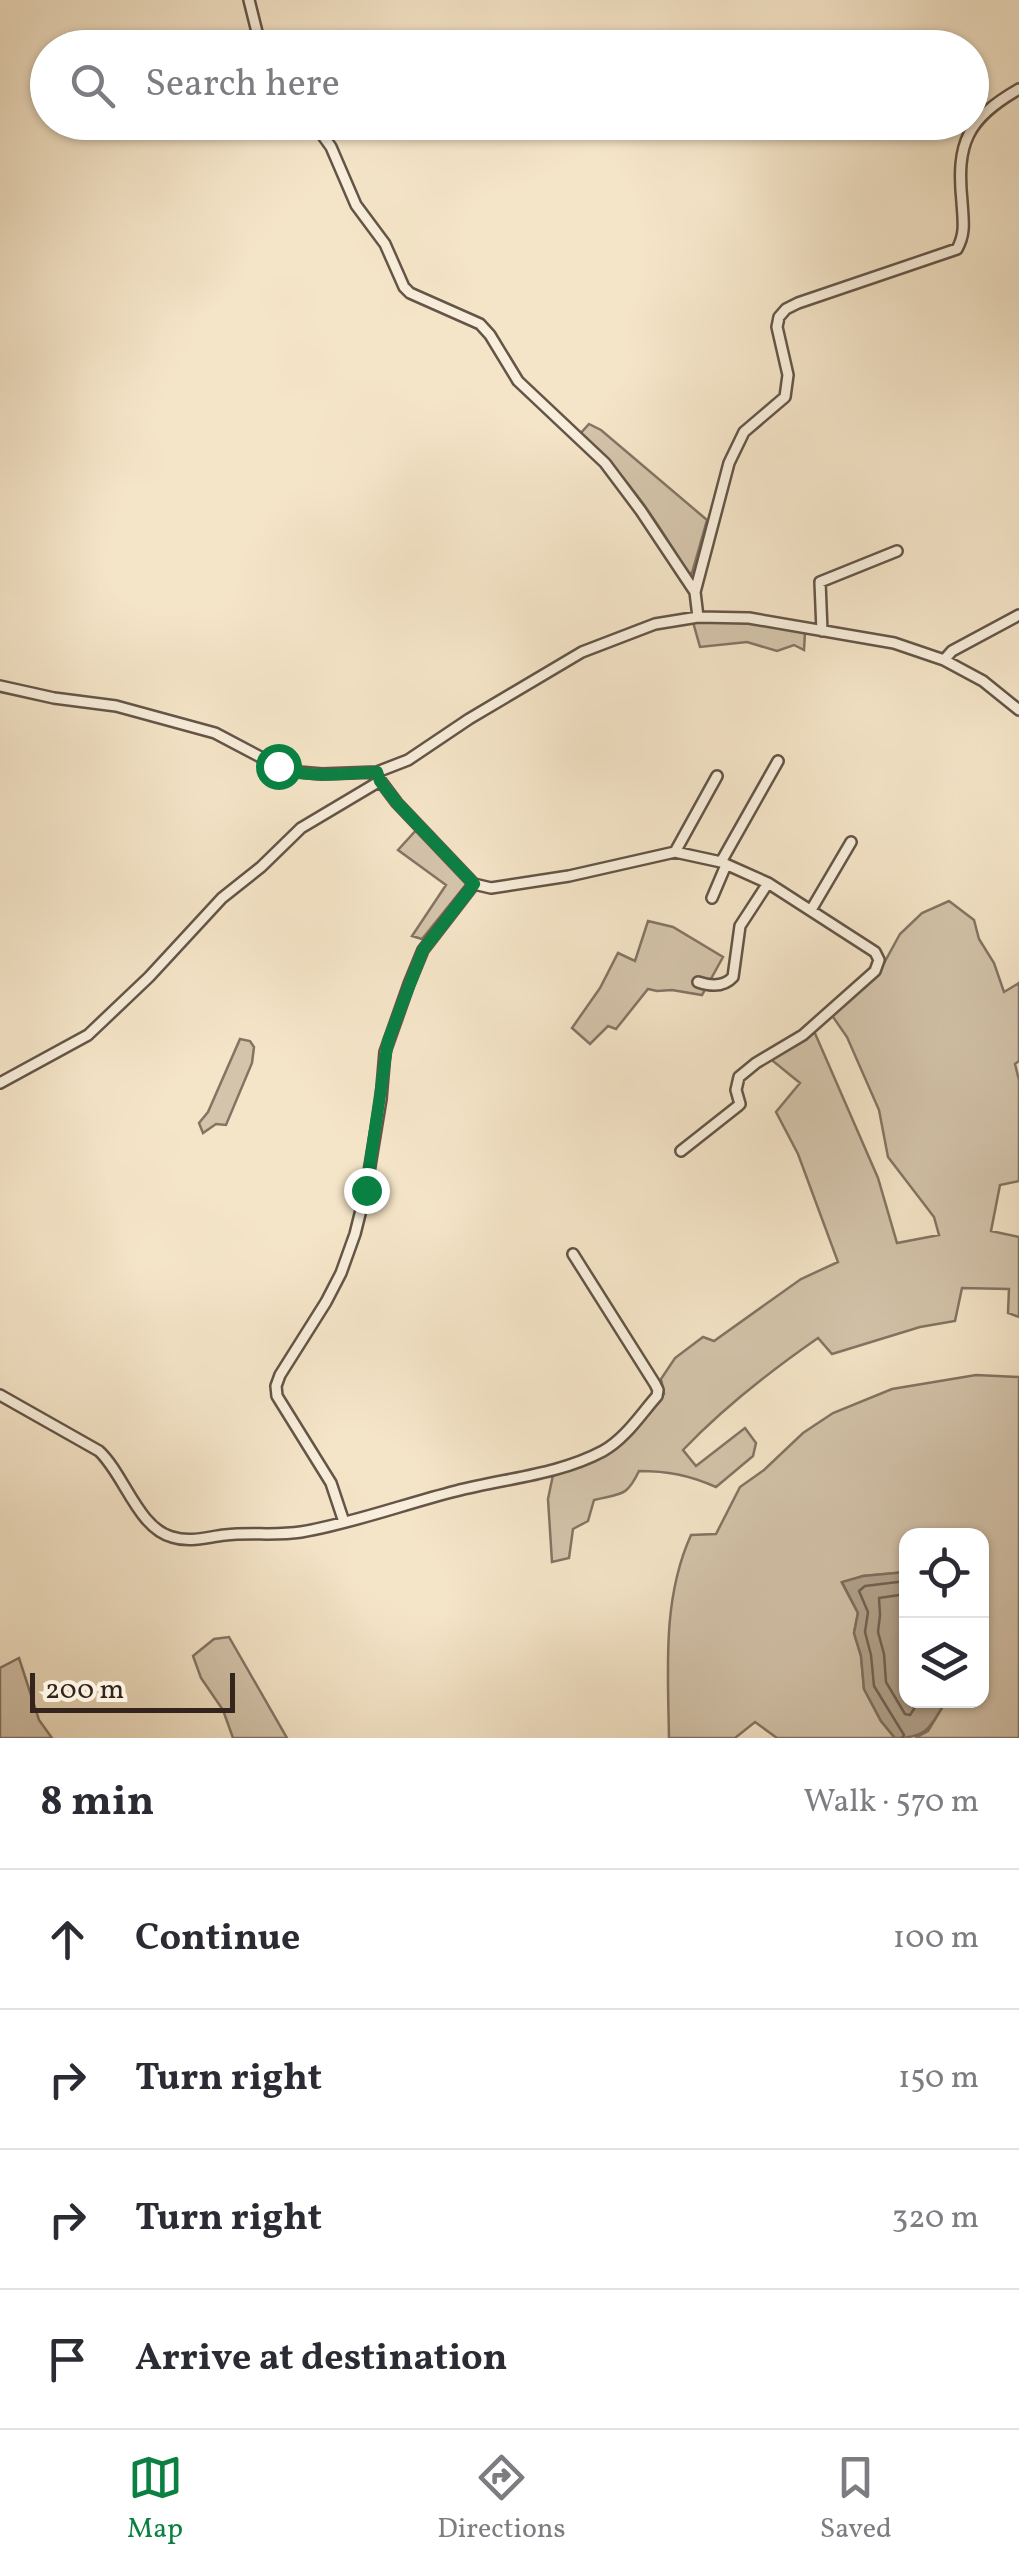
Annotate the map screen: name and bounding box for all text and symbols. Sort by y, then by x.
search box [30,30,989,140]
icon: search [65,58,120,113]
text: Search here [145,59,340,112]
route start [256,744,302,790]
route end [344,1168,390,1214]
map controls [899,1528,989,1708]
button: locate [899,1528,989,1618]
button: layers [899,1618,989,1708]
scale bar [30,1668,235,1712]
text: 200 m [45,1671,124,1710]
text: 8 min [40,1774,154,1833]
text: Walk · 570 m [804,1781,979,1825]
icon: ahead [40,1912,95,1967]
text: Continue [135,1913,300,1966]
text: 100 m [893,1917,979,1961]
icon: right [40,2052,95,2107]
text: Turn right [135,2053,322,2106]
text: 150 m [898,2057,979,2101]
icon: right [40,2192,95,2247]
text: Turn right [135,2193,322,2246]
text: 320 m [892,2197,979,2241]
icon: arrive [40,2332,95,2387]
text: Arrive at destination [135,2333,508,2386]
tab: Map [127,2450,183,2549]
tab: Directions [437,2450,566,2549]
tab: Saved [820,2450,892,2549]

